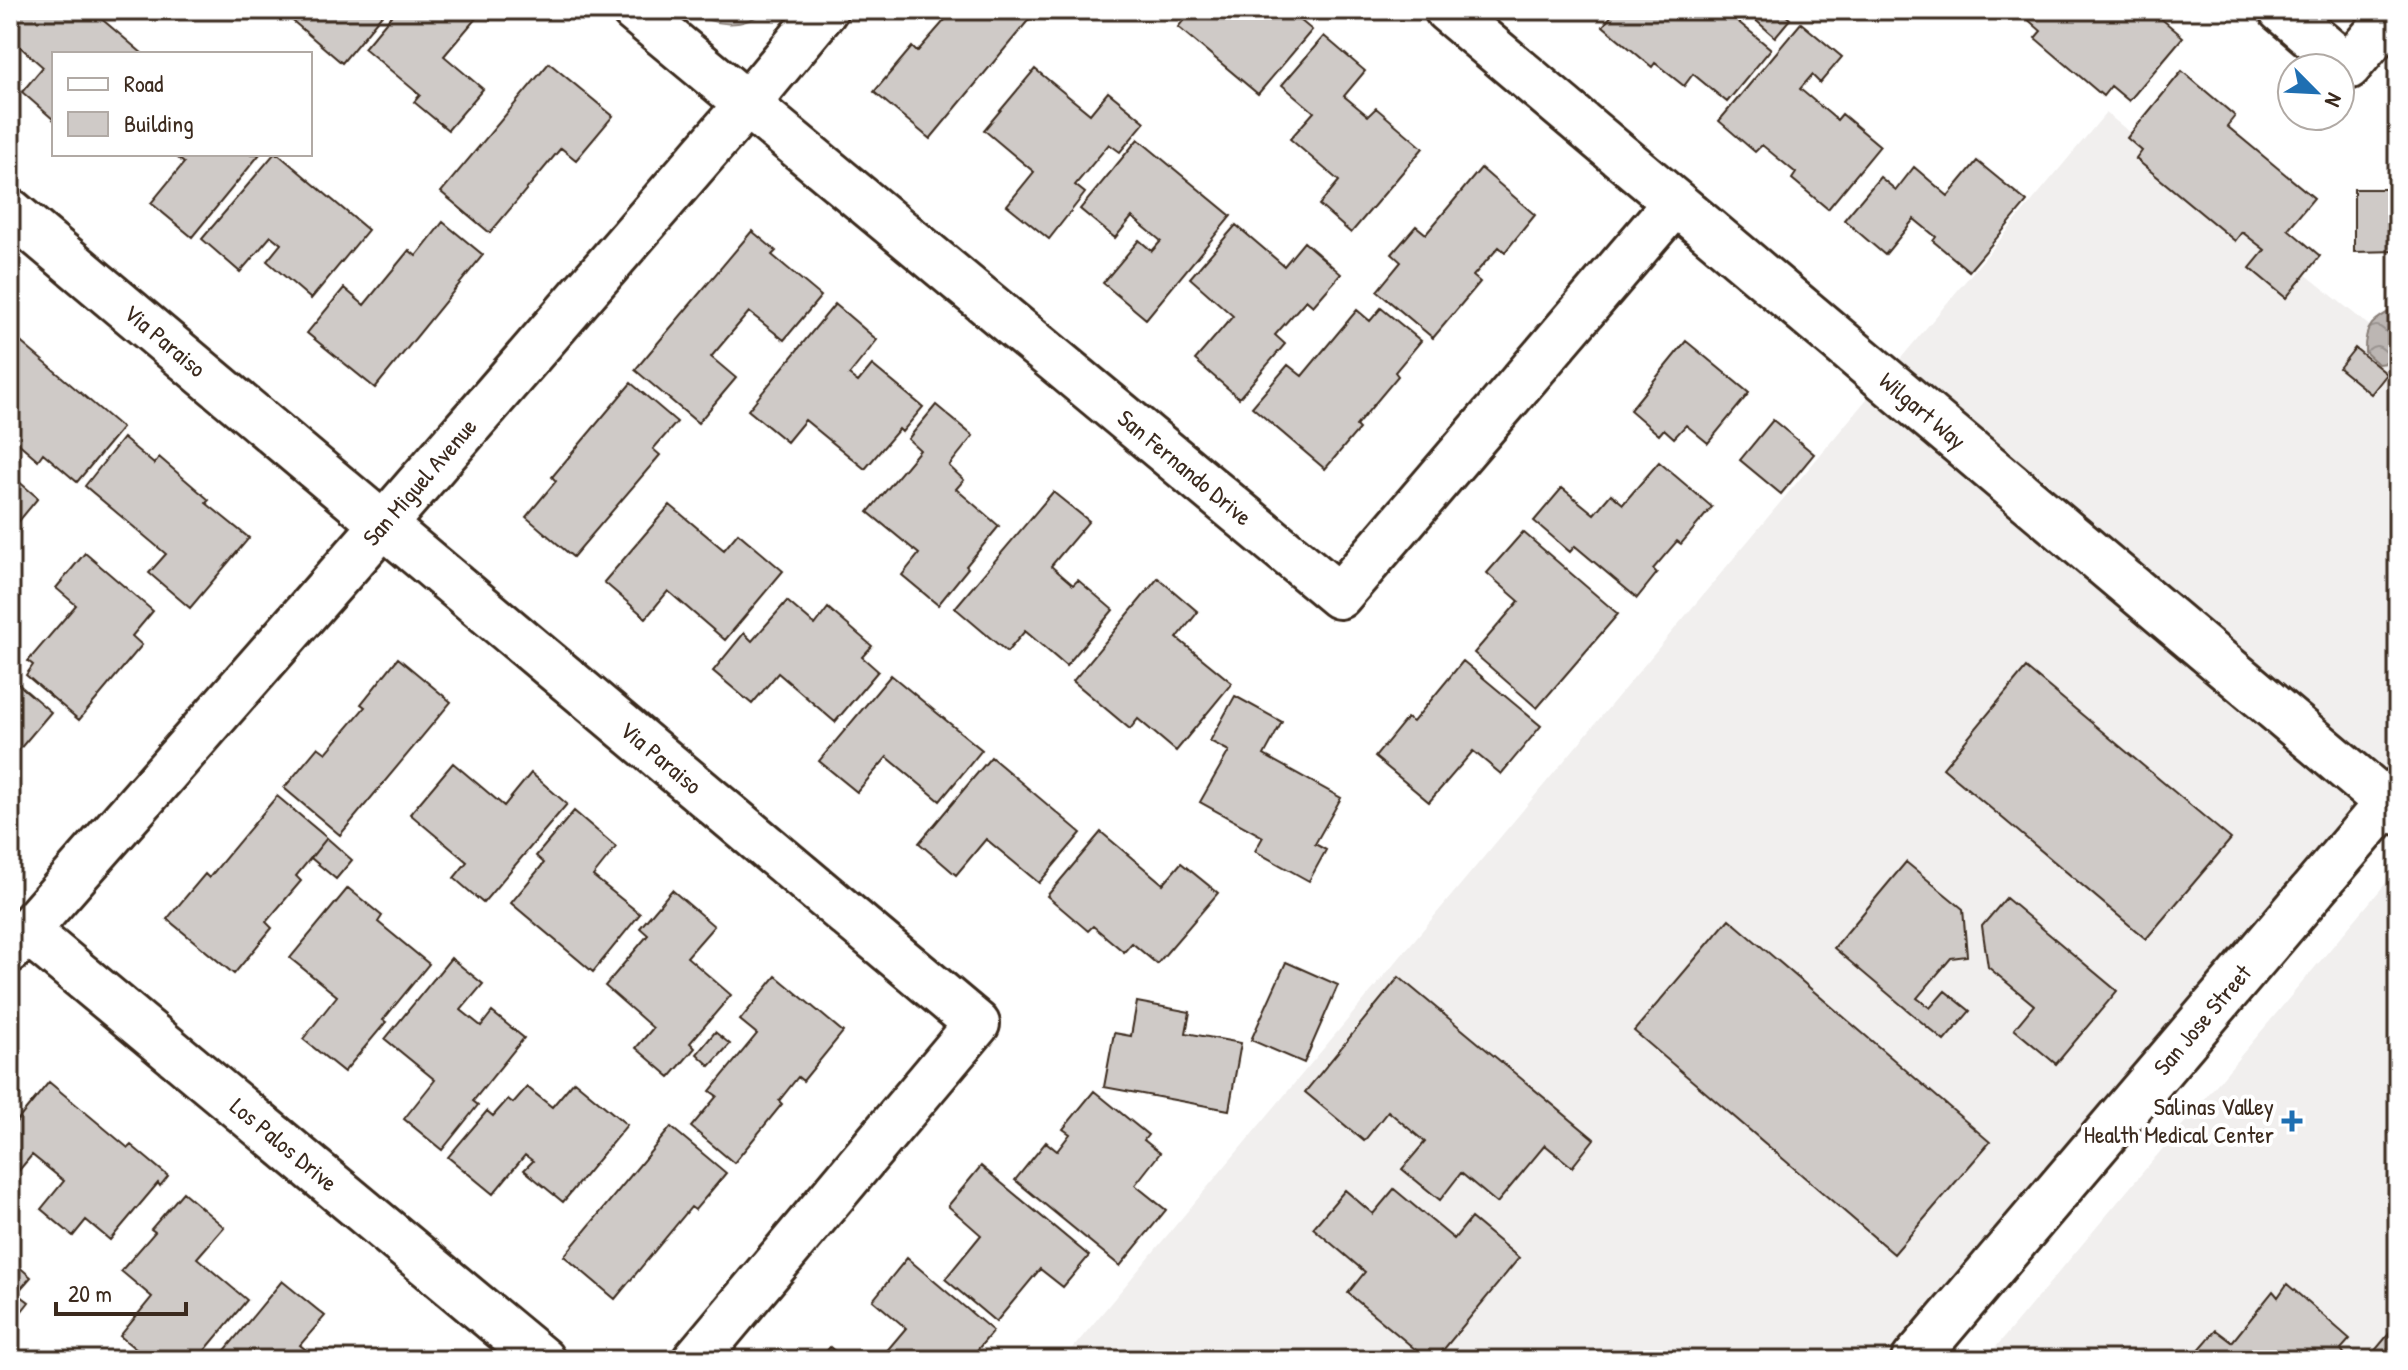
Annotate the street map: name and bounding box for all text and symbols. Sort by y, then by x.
legend [52,52,312,156]
north arrow [2276,52,2356,132]
text: Road [124,67,163,99]
text: N [2318,89,2350,112]
text: Building [124,107,194,139]
street label: Via Paraiso [118,297,213,384]
street label: Wilgart Way [1873,364,1973,456]
street label: San Fernando Drive [1111,402,1260,532]
street label: San Miguel Avenue [355,411,484,552]
street label: Via Paraiso [614,714,709,801]
street label: San Jose Street [2146,957,2259,1081]
street label: Los Palos Drive [224,1090,345,1198]
place label: Salinas Valley Health Medical Center [2084,1090,2274,1150]
marker: Salinas Valley Health Medical Center [2281,1110,2303,1132]
scale bar [56,1266,186,1316]
text: 20 m [68,1277,112,1309]

